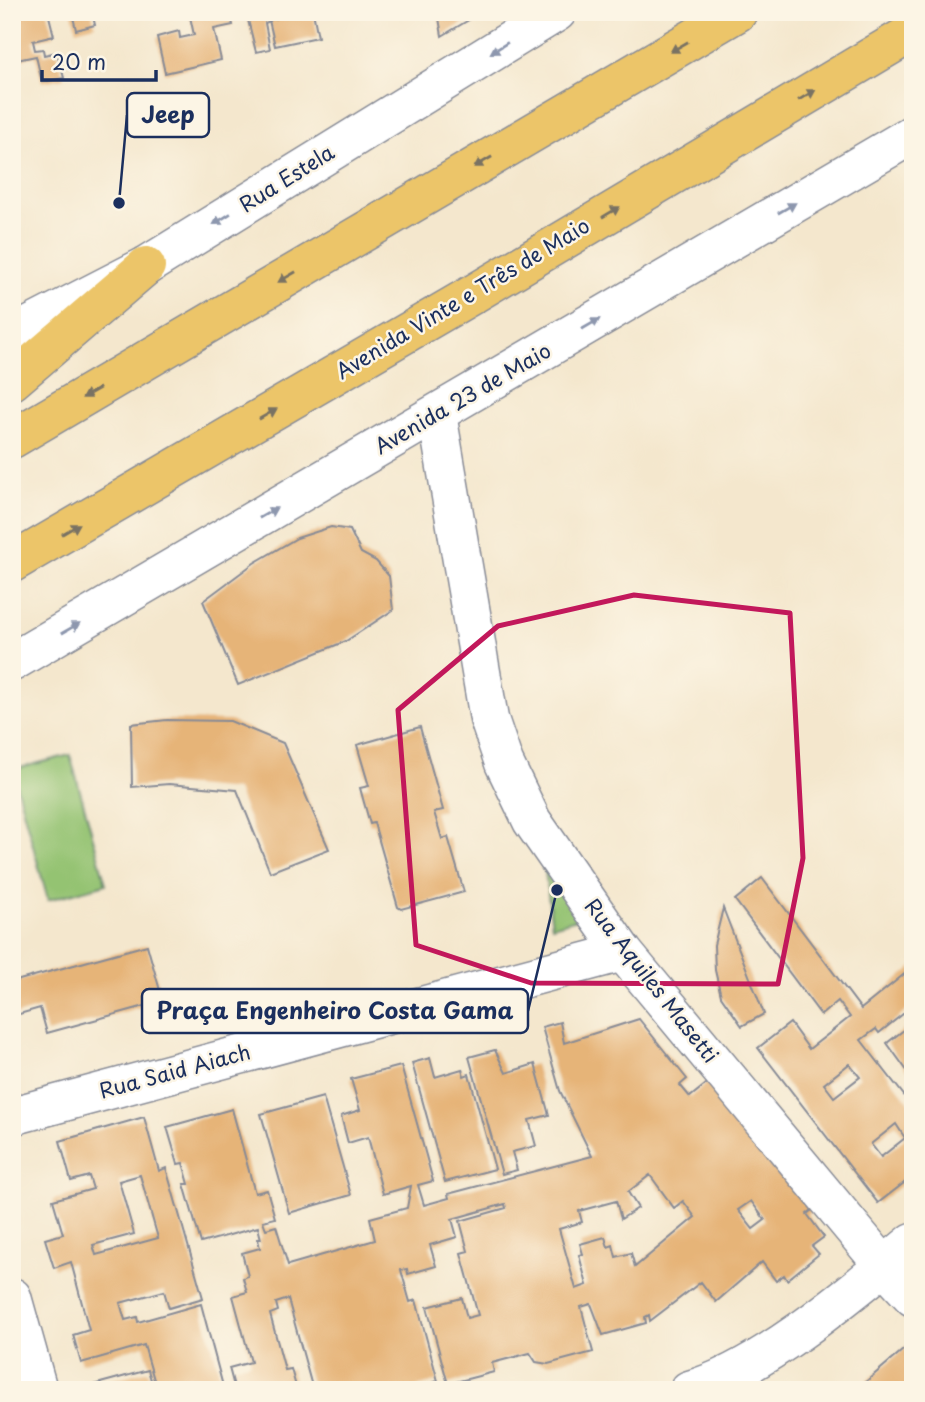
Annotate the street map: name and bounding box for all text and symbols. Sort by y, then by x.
scale bar [42,38,156,82]
one-way arrow [670,41,689,53]
one-way arrow [489,42,508,55]
text: 20 m [52,45,106,77]
one-way arrow [797,89,816,101]
callout: Jeep [127,93,209,137]
text: Jeep [141,96,195,131]
street label: Rua Estela [232,135,340,219]
one-way arrow [473,156,493,168]
one-way arrow [777,202,796,214]
one-way arrow [602,205,621,218]
street label: Avenida Vinte e Três de Maio [329,209,595,386]
one-way arrow [212,213,231,226]
one-way arrow [277,271,296,284]
one-way arrow [581,317,600,330]
street label: Avenida 23 de Maio [368,334,556,461]
one-way arrow [81,386,100,399]
one-way arrow [258,408,277,421]
one-way arrow [258,507,277,519]
one-way arrow [62,523,81,535]
one-way arrow [62,622,81,634]
street label: Rua Aquiles Masetti [578,891,727,1069]
callout: Praça Engenheiro Costa Gama [142,989,528,1033]
text: Praça Engenheiro Costa Gama [157,992,513,1027]
street label: Rua Said Aiach [95,1035,254,1106]

